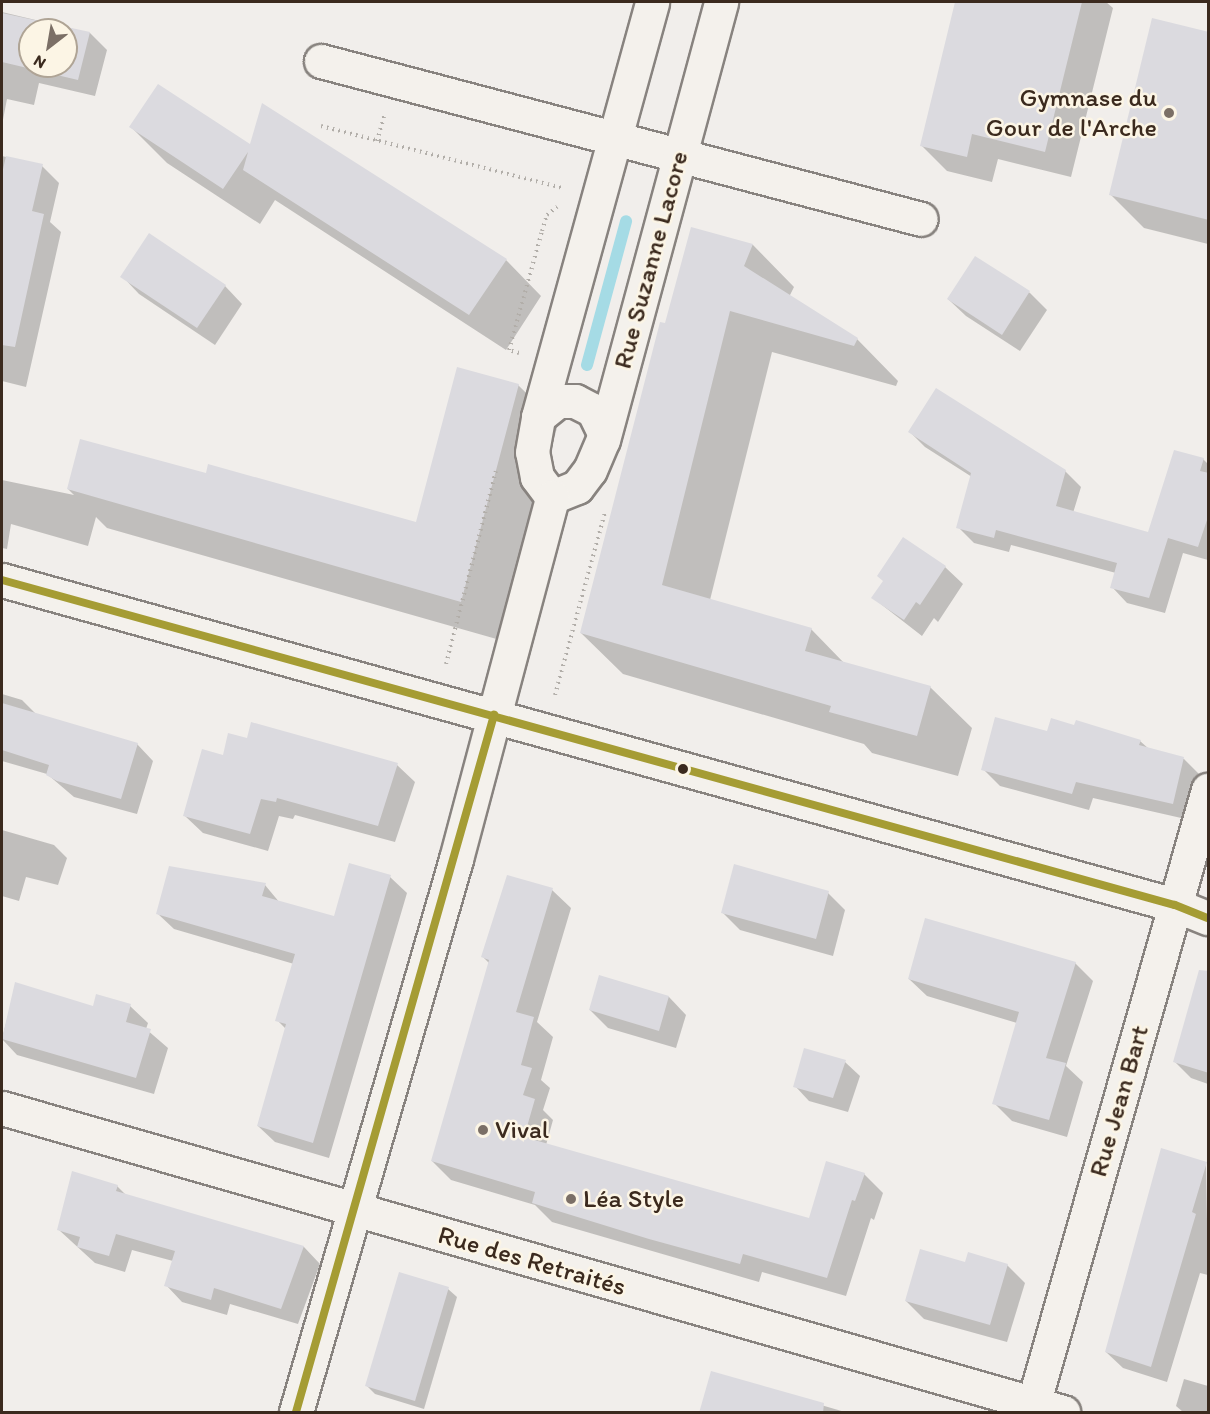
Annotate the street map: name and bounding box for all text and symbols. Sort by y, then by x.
north arrow [18,18,78,78]
text: N [30,51,49,73]
place label: Gymnase du Gour de l'Arche [986,82,1157,144]
marker: Gymnase du Gour de l'Arche [1162,106,1176,120]
street label: Rue Suzanne Lacore [607,148,695,372]
unlabelled marker [677,763,689,775]
street label: Rue Jean Bart [1082,1021,1156,1181]
place label: Vival [495,1114,549,1146]
marker: Vival [476,1123,490,1137]
place label: Léa Style [583,1183,684,1215]
marker: Léa Style [564,1192,578,1206]
street label: Rue des Retraités [435,1219,629,1303]

